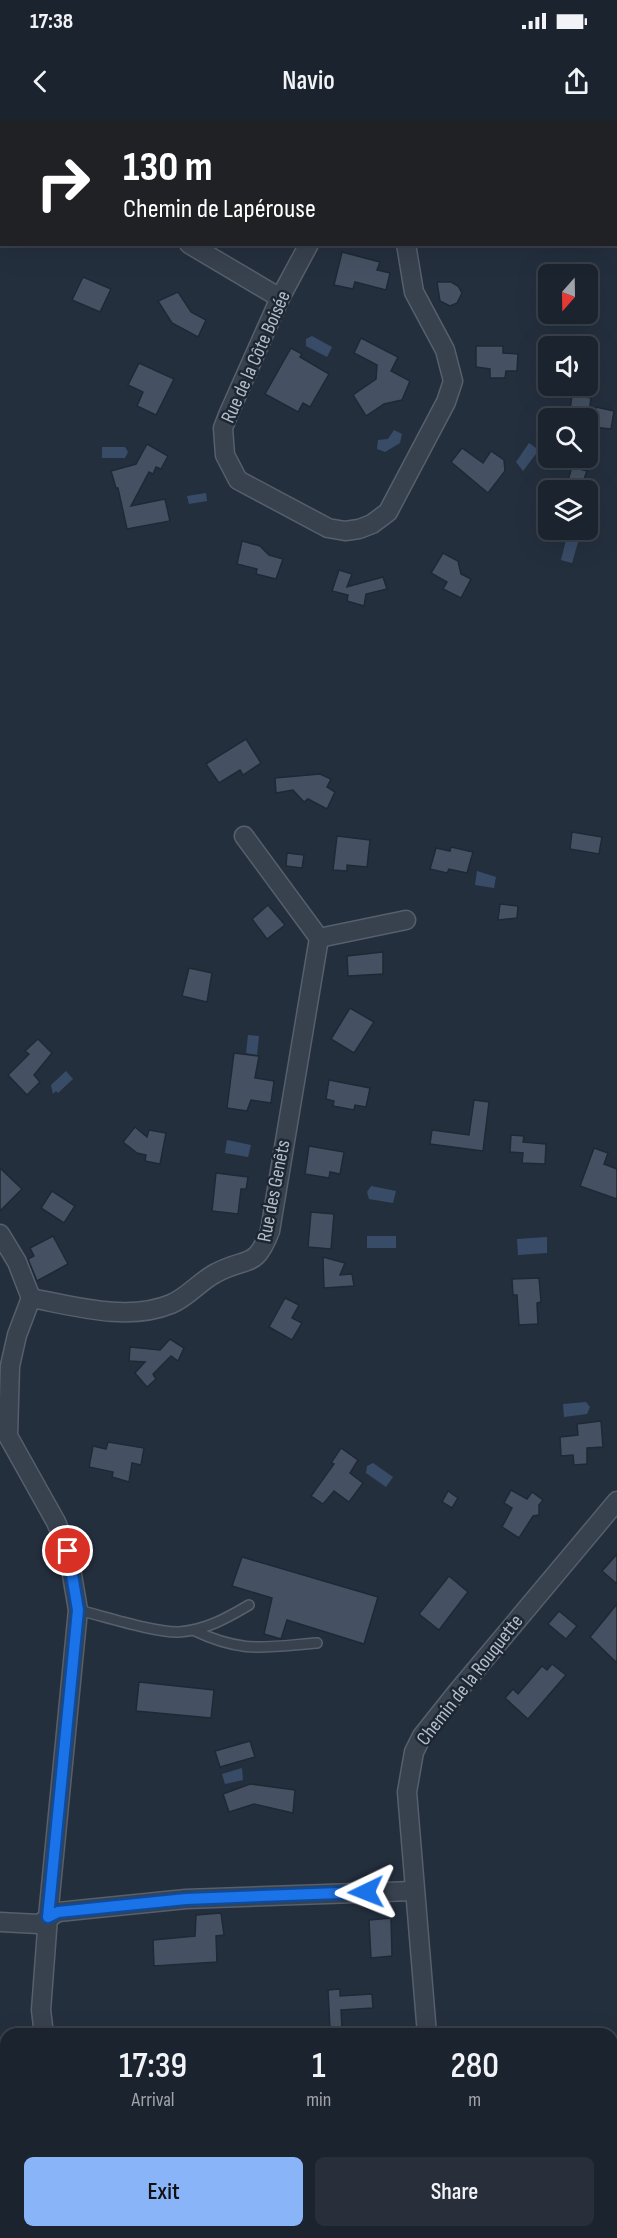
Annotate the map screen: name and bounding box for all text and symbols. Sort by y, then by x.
text: 17:38 [30,8,73,35]
icon: back [24,65,57,98]
text: Navio [282,65,335,97]
icon: share [560,65,593,98]
text: 130 m [123,142,213,193]
icon: right [24,144,102,222]
text: Chemin de Lapérouse [123,193,316,225]
north arrow [538,264,598,324]
map controls [538,264,598,540]
street label: Rue de la Côte Boisée [216,287,296,427]
button: sound [538,336,598,396]
button: search [538,408,598,468]
button: layers [538,480,598,540]
street label: Rue des Genêts [252,1138,296,1244]
pin [42,1525,93,1576]
icon: arrive [51,1534,84,1567]
street label: Chemin de la Rouquette [412,1610,528,1750]
position arrow [334,1860,398,1924]
text: 17:39 [119,2045,187,2088]
text: 1 [312,2045,326,2088]
text: 280 [450,2045,499,2088]
text: Arrival [132,2088,175,2112]
text: min [306,2088,331,2112]
text: m [468,2088,481,2112]
button: Exit [24,2157,303,2226]
button: Share [315,2157,594,2226]

